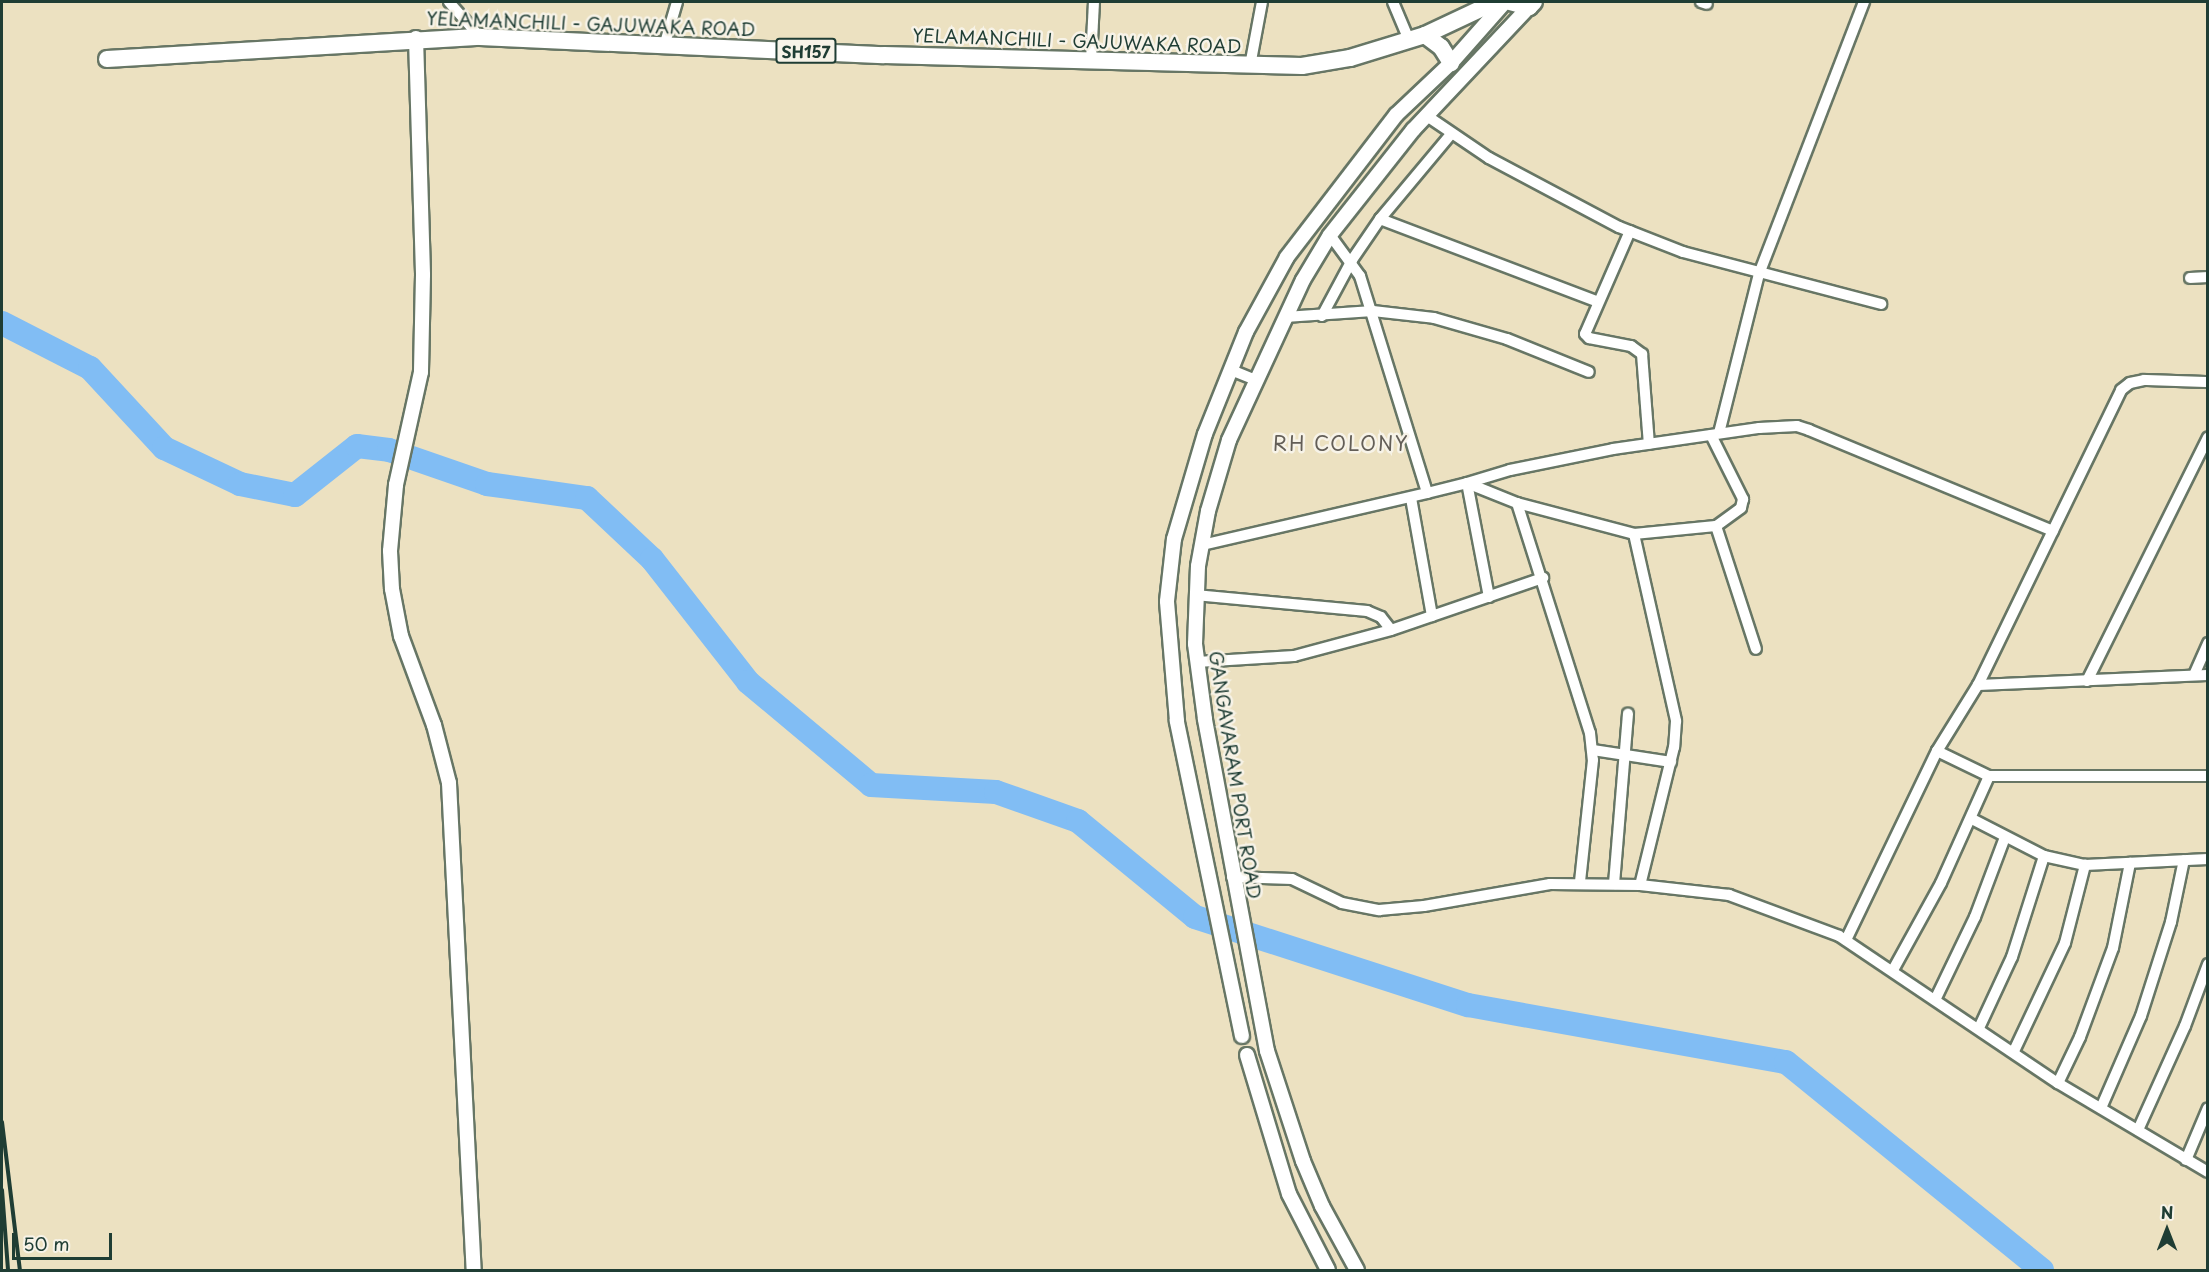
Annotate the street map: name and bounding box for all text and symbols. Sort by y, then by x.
street label: YELAMANCHILI - GAJUWAKA ROAD [426,7,756,41]
street label: YELAMANCHILI - GAJUWAKA ROAD [912,24,1242,58]
road number: SH157 [774,38,838,64]
district label: RH COLONY [1274,431,1408,455]
street label: GANGAVARAM PORT ROAD [1204,648,1266,902]
north arrow [2137,1200,2197,1260]
text: N [2161,1200,2173,1224]
scale bar [15,1221,116,1259]
text: 50 m [23,1230,70,1257]

